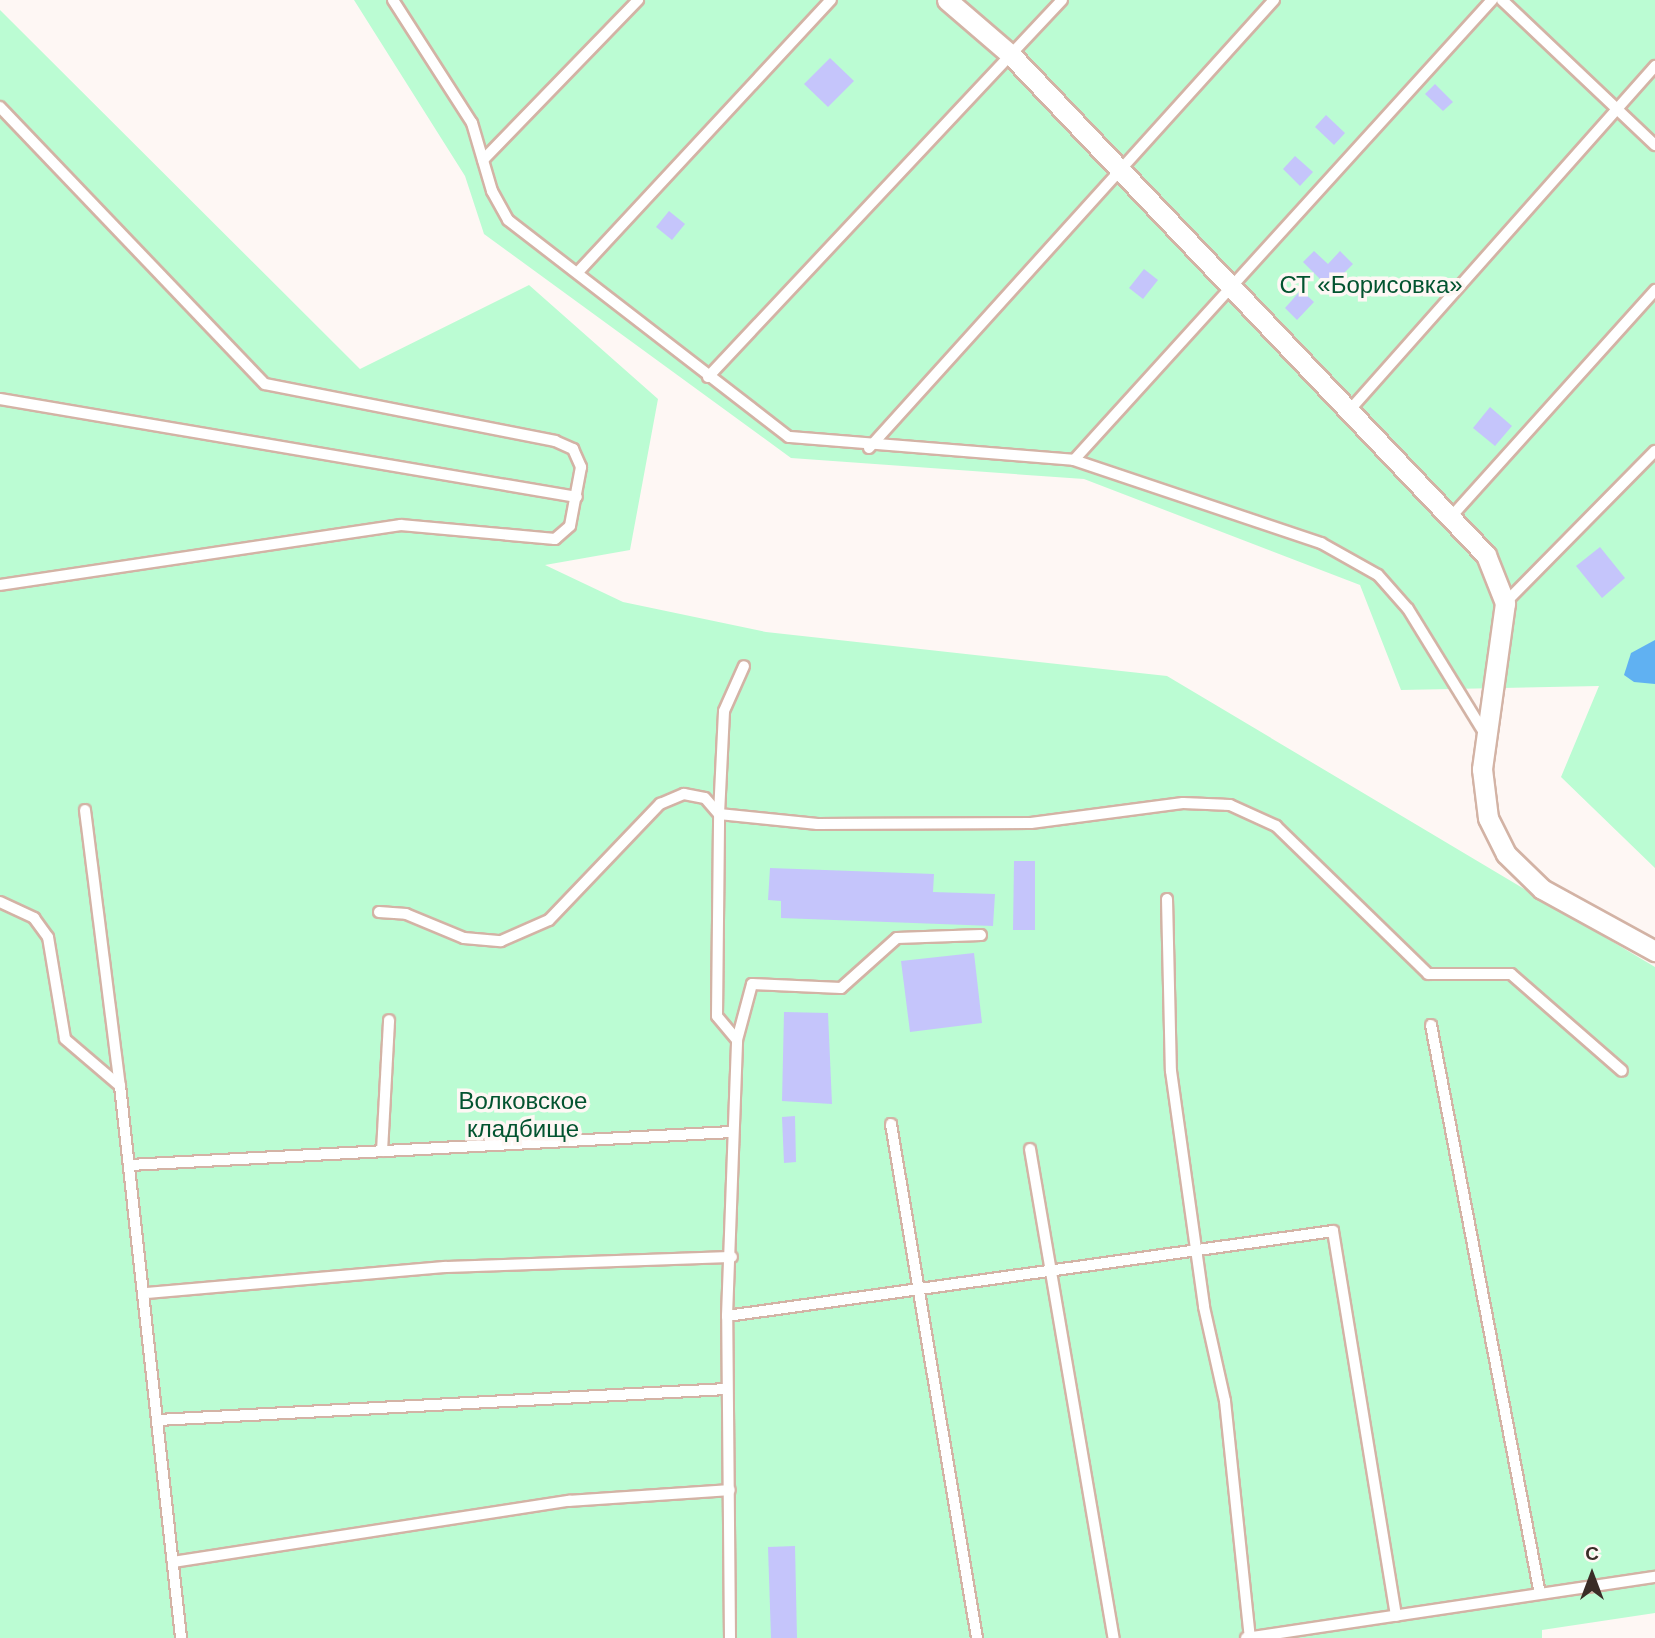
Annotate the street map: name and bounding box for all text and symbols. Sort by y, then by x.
park label: СТ «Борисовка» [1279,271,1463,299]
park label: Волковское кладбище [459,1087,587,1143]
north arrow [1557,1540,1627,1610]
text: С [1585,1543,1599,1564]

